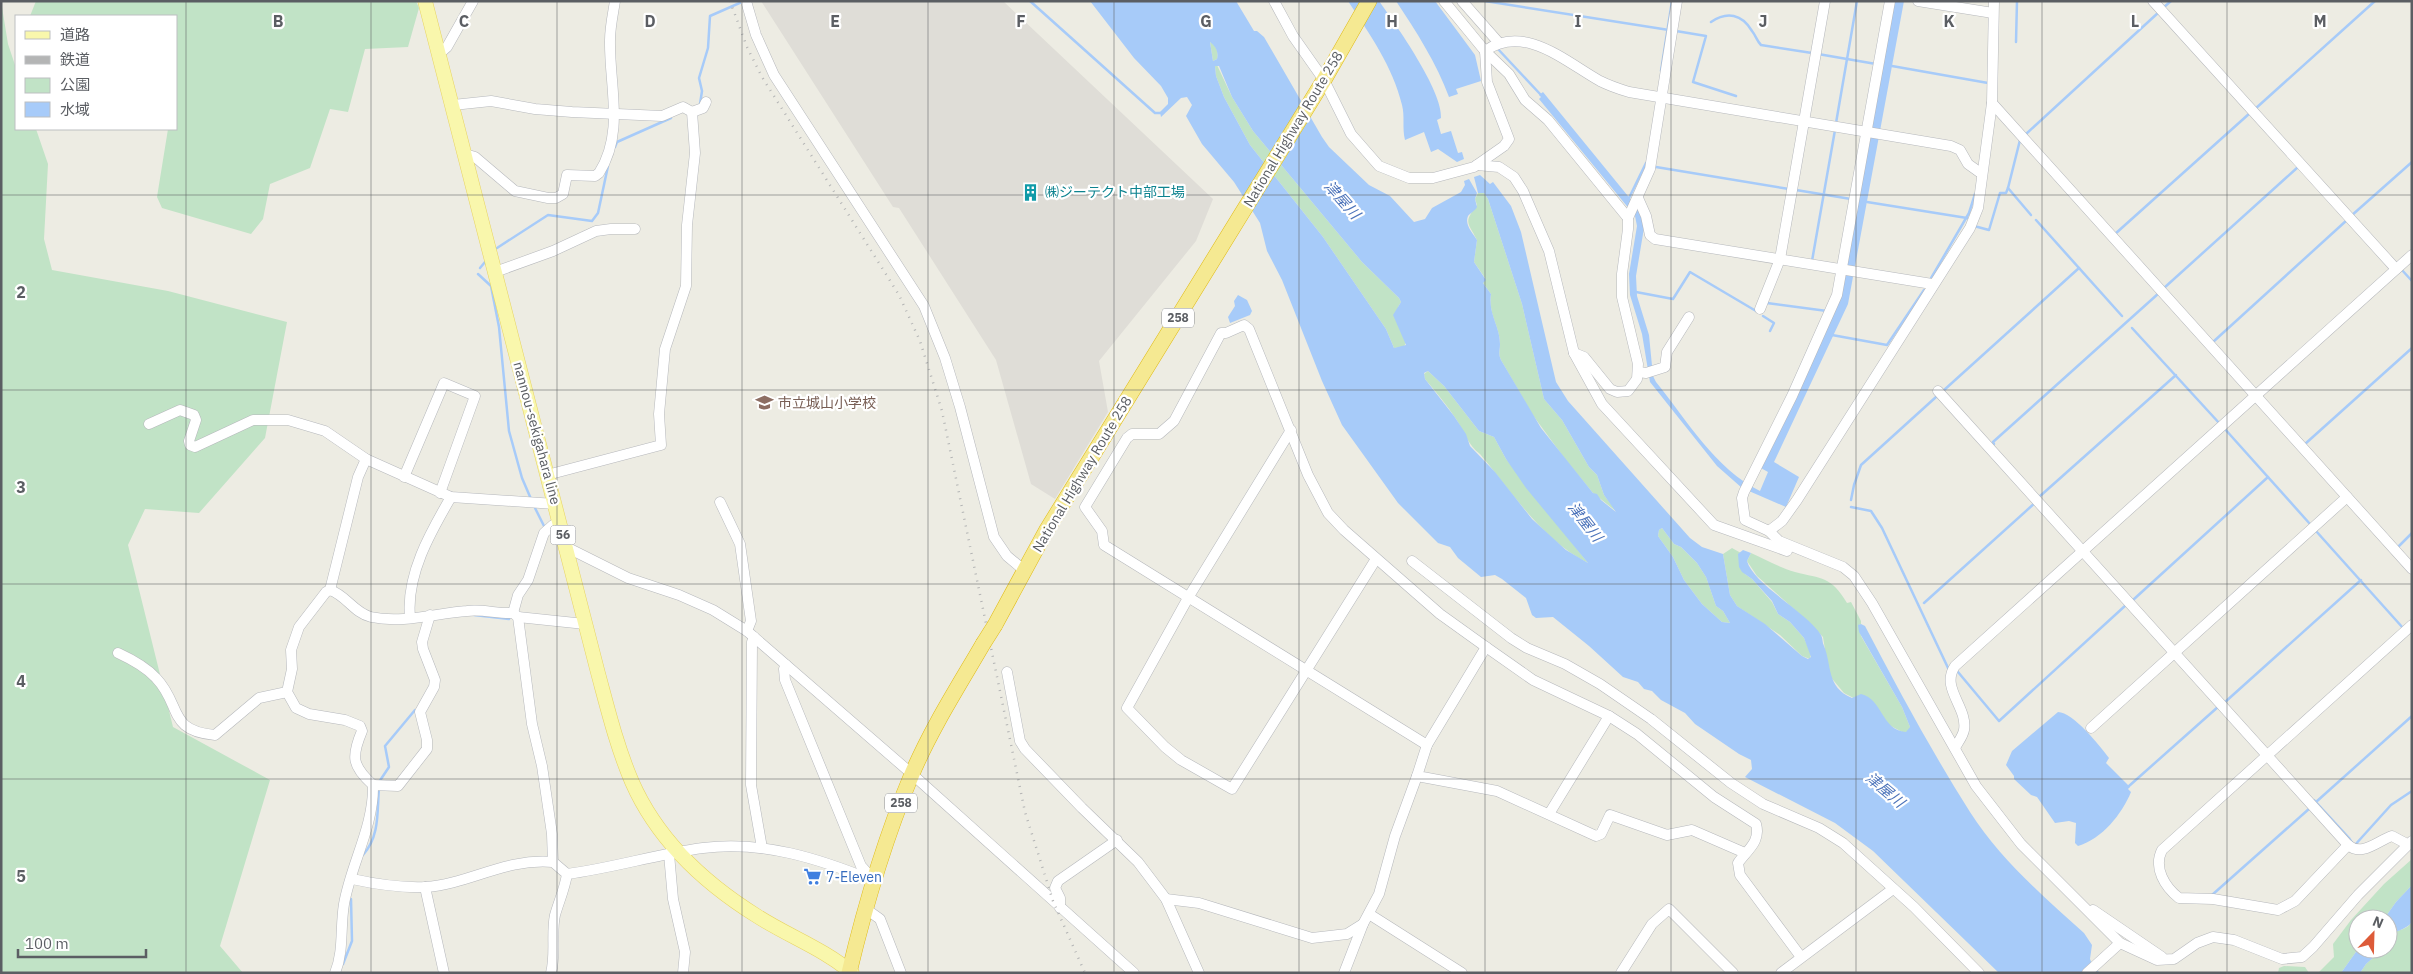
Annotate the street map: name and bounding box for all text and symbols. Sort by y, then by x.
text: B [273,11,284,31]
text: C [459,11,469,31]
text: D [644,11,656,31]
text: E [830,11,840,31]
text: F [1016,11,1026,31]
text: G [1200,11,1212,31]
text: H [1386,11,1398,31]
text: I [1575,11,1582,31]
text: J [1759,11,1767,31]
text: K [1943,11,1955,31]
text: L [2131,11,2139,31]
text: M [2313,11,2327,31]
legend [15,15,178,130]
text: 道路 [60,25,90,44]
street label: National Highway Route 258 [1239,48,1347,210]
text: 鉄道 [60,50,90,69]
text: 公園 [60,75,90,94]
text: 水域 [60,100,90,119]
water label: 津屋川 [1320,177,1366,224]
building icon: ㈱ジーテクト中部工場 [1021,182,1041,202]
place label: ㈱ジーテクト中部工場 [1045,183,1185,201]
text: 2 [16,282,26,302]
road number: 258 [1162,308,1194,328]
street label: nannou-sekigahara line [509,360,565,507]
school or university icon: 市立城山小学校 [754,393,774,413]
street label: National Highway Route 258 [1028,393,1136,555]
place label: 市立城山小学校 [778,394,876,412]
text: 3 [16,477,26,497]
water label: 津屋川 [1564,498,1608,547]
road number: 56 [550,526,576,544]
text: 4 [16,671,26,691]
water label: 津屋川 [1862,768,1910,813]
road number: 258 [885,794,917,812]
text: 5 [16,866,26,886]
supermarket icon: 7-Eleven [802,867,822,887]
place label: 7-Eleven [826,868,882,886]
north arrow [2348,909,2398,959]
text: N [2370,912,2386,932]
scale bar [18,926,145,958]
text: 100 m [25,934,69,953]

